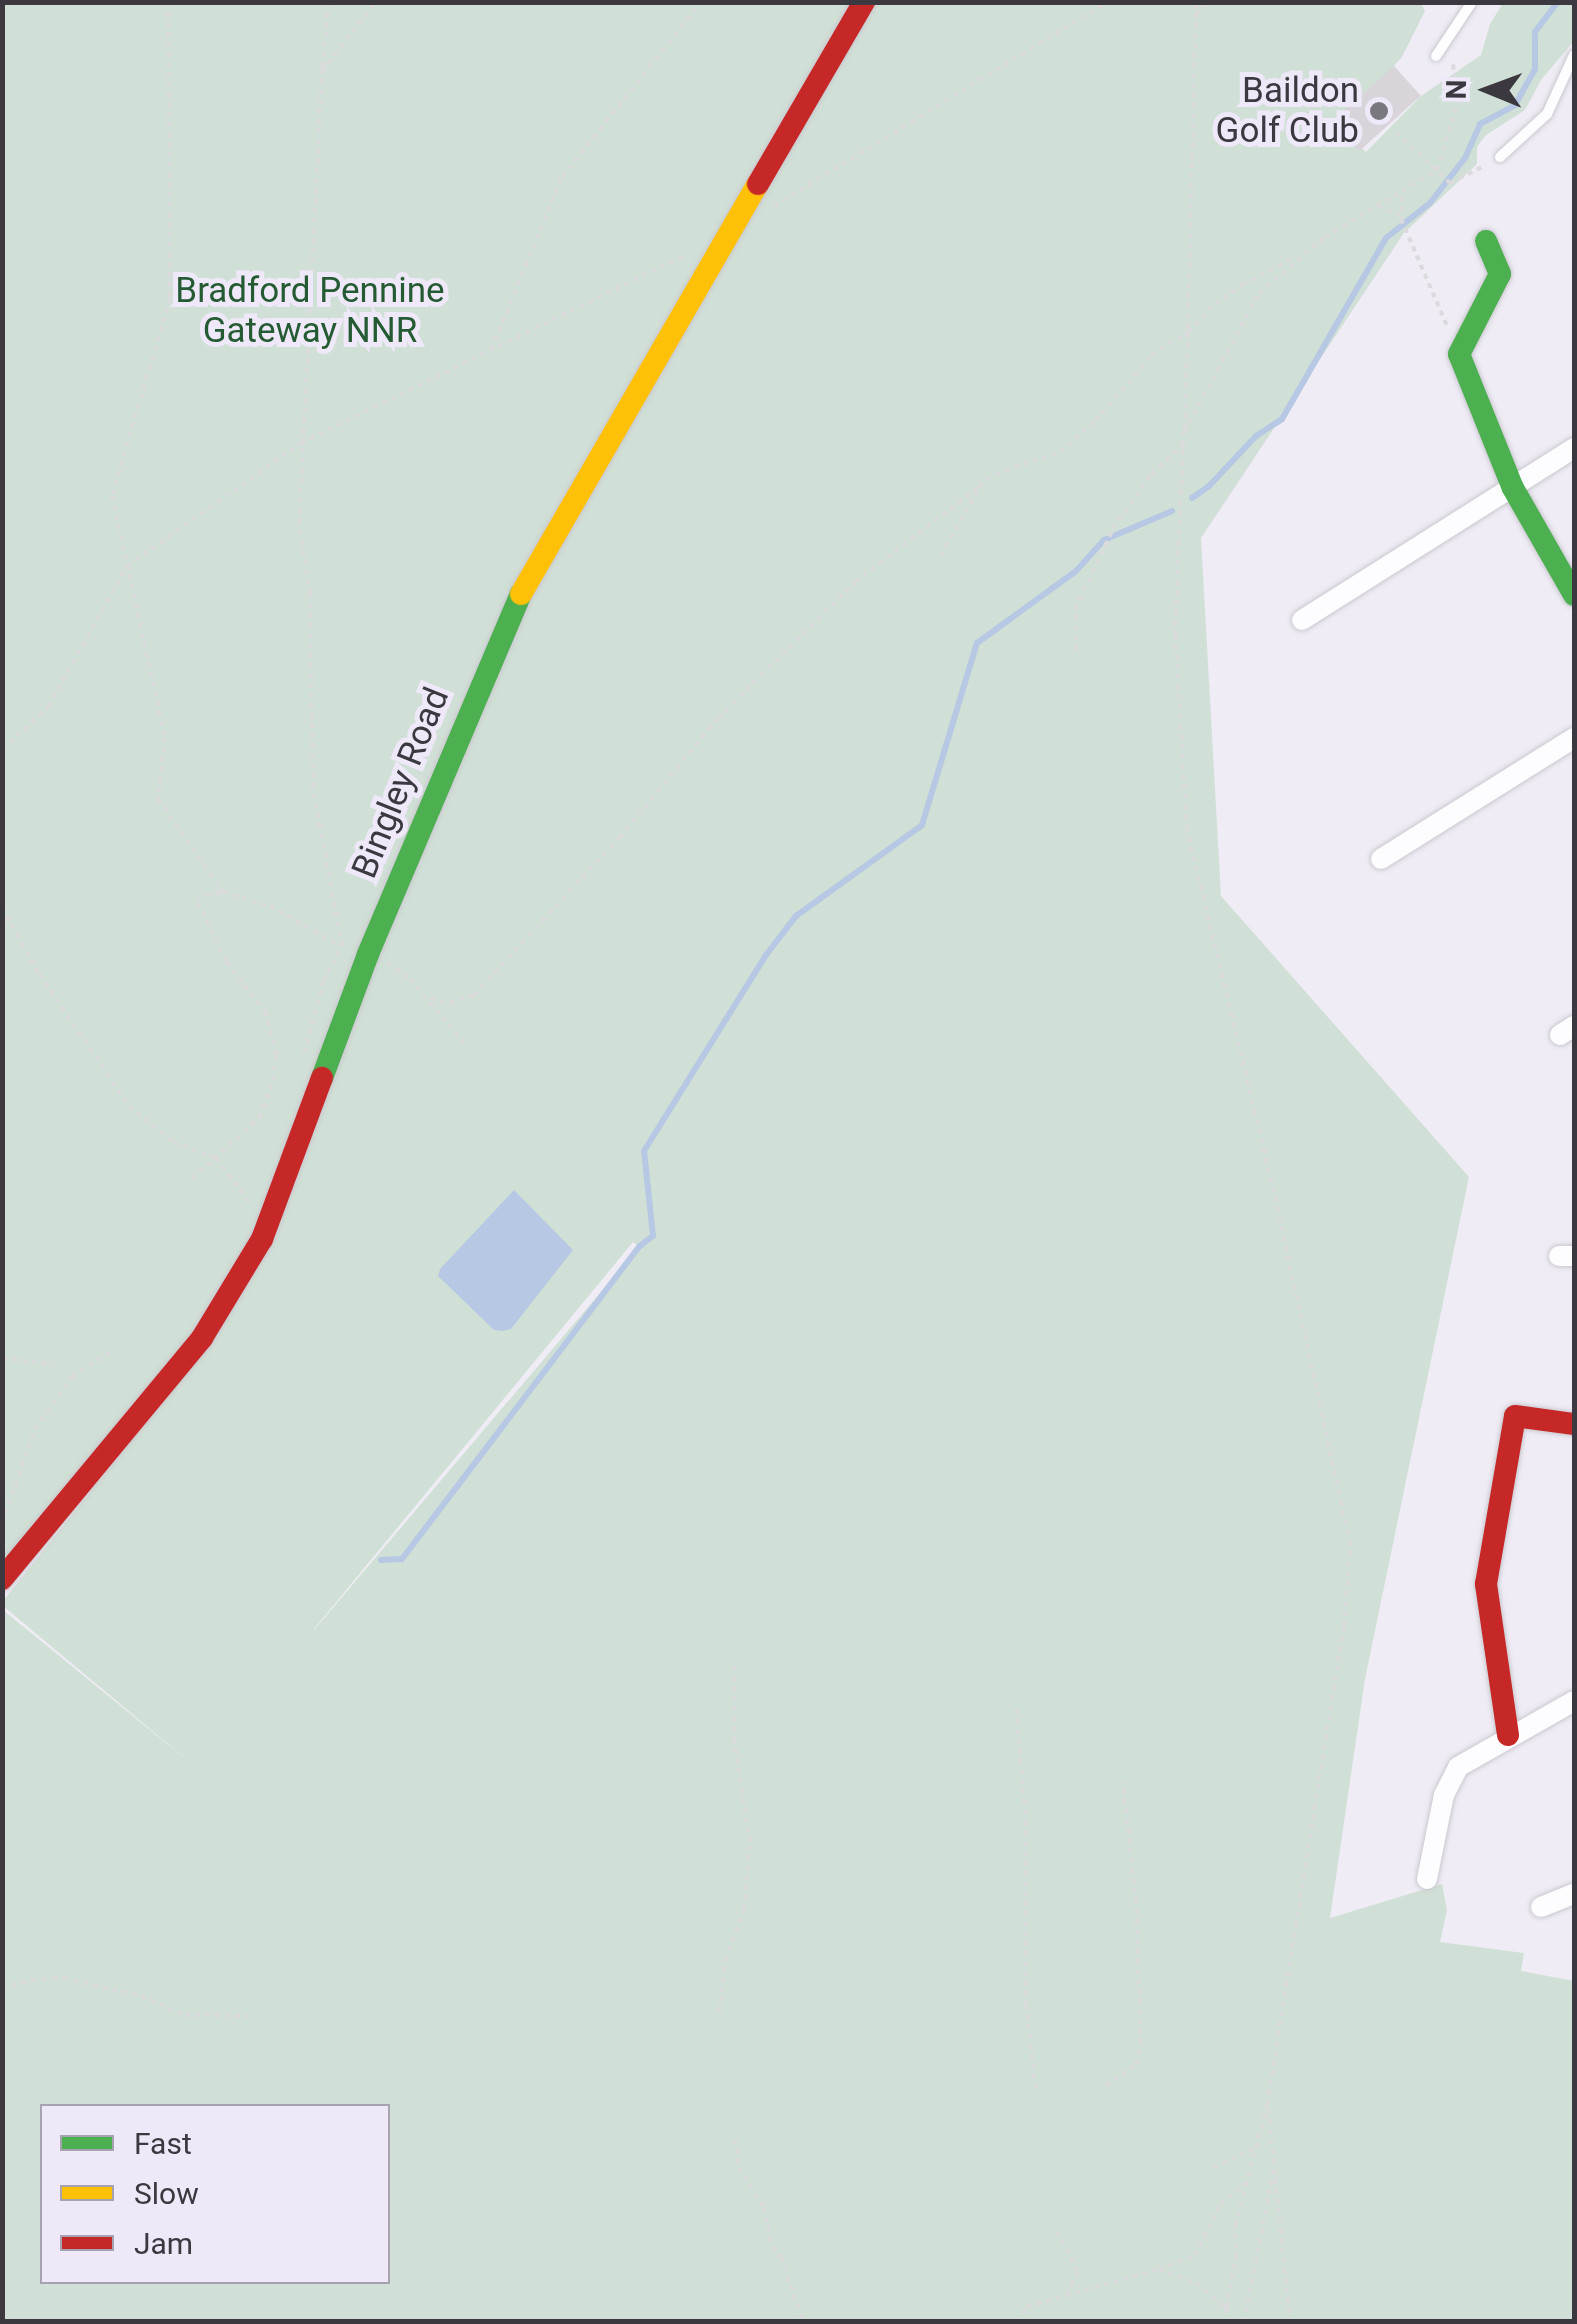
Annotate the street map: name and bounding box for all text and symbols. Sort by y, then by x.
north arrow [1437,40,1537,140]
place label: Baildon Golf Club [1216,70,1359,152]
text: N [1440,79,1473,100]
marker: Baildon Golf Club [1368,100,1390,122]
park label: Bradford Pennine Gateway NNR [175,270,445,352]
street label: Bingley Road [344,682,458,884]
legend [40,2104,390,2284]
text: Fast [134,2126,192,2161]
text: Slow [134,2176,199,2211]
text: Jam [134,2226,193,2261]

